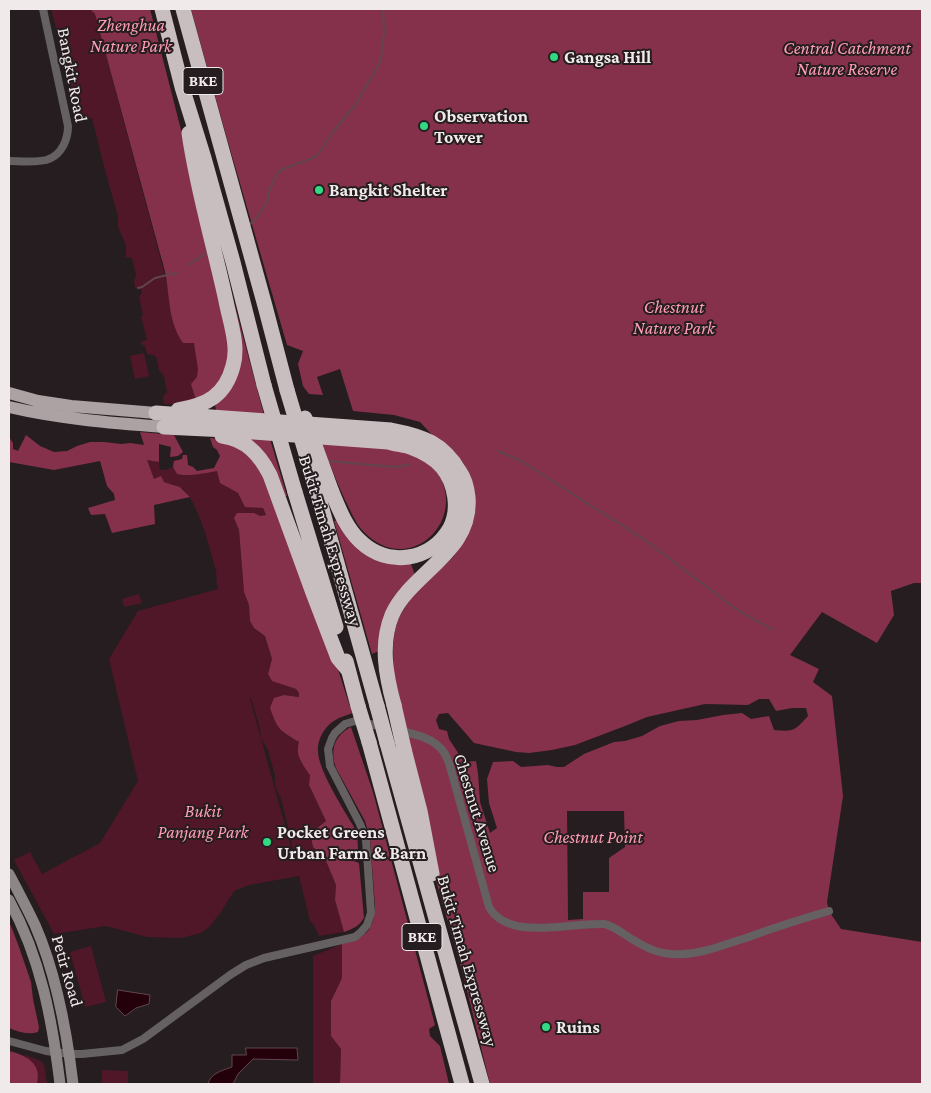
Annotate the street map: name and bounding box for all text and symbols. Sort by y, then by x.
park label: Zhenghua Nature Park [90,14,172,56]
street label: Bangkit Road [52,26,92,124]
park label: Central Catchment Nature Reserve [783,37,911,80]
place label: Gangsa Hill [564,46,651,68]
marker: Gangsa Hill [548,51,560,63]
road number: BKE [183,68,223,94]
place label: Observation Tower [434,105,528,148]
marker: Observation Tower [418,120,430,132]
place label: Bangkit Shelter [329,179,448,201]
marker: Bangkit Shelter [313,184,325,196]
park label: Chestnut Nature Park [633,296,715,338]
street label: Bukit Timah Expressway [294,453,366,629]
street label: Chestnut Avenue [449,751,505,875]
park label: Bukit Panjang Park [158,800,248,842]
place label: Pocket Greens Urban Farm & Barn [277,821,426,864]
park label: Chestnut Point [543,826,643,848]
marker: Pocket Greens Urban Farm & Barn [261,836,273,848]
street label: Bukit Timah Expressway [432,873,502,1049]
road number: BKE [402,924,442,950]
street label: Petir Road [46,933,88,1009]
place label: Ruins [556,1016,600,1038]
marker: Ruins [540,1021,552,1033]

